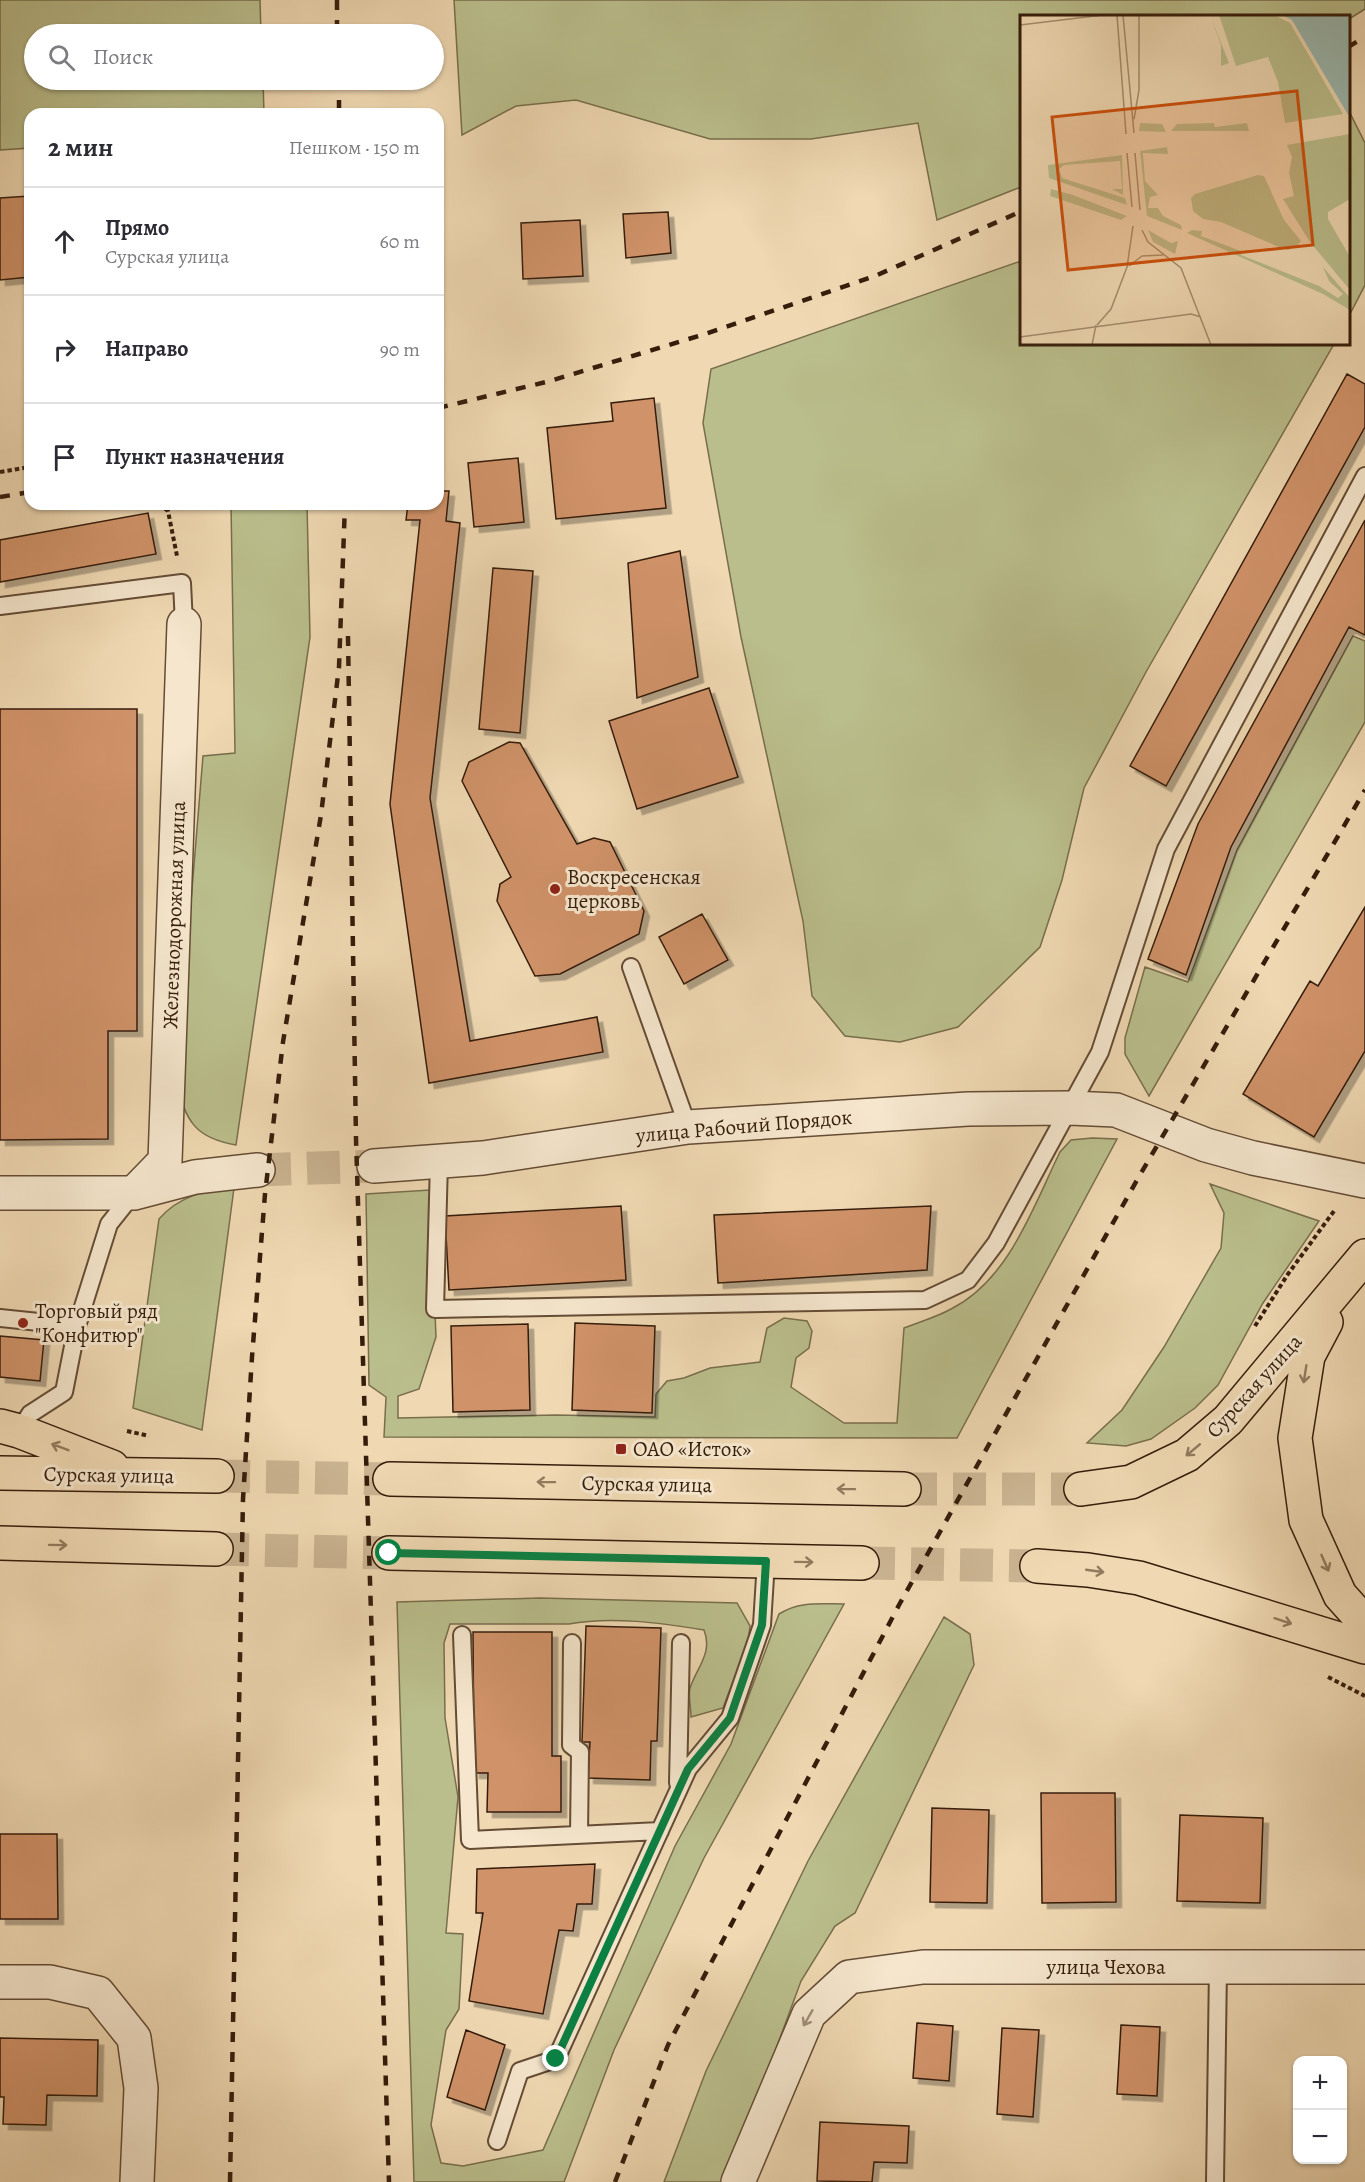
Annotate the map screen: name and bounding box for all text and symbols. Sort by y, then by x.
inset map [1020,15,1350,345]
search box [24,24,444,90]
icon: search [45,41,78,74]
text: Поиск [93,42,153,72]
text: 2 мин [48,130,113,165]
text: Пешком · 150 m [289,134,420,161]
text: Прямо [105,213,169,243]
icon: ahead [48,225,81,258]
text: 60 m [380,228,420,255]
text: Сурская улица [105,243,229,270]
icon: right [48,333,81,366]
text: Направо [105,334,188,364]
text: 90 m [380,336,420,363]
icon: arrive [48,441,81,474]
text: Пункт назначения [105,442,284,472]
street label: Железнодорожная улица [156,800,192,1029]
place label: Воскресенская церковь [567,863,701,915]
marker: Воскресенская церковь [548,882,562,896]
street label: улица Рабочий Порядок [634,1103,853,1149]
place label: Торговый ряд "Конфитюр" [35,1297,158,1349]
marker: Торговый ряд "Конфитюр" [16,1316,30,1330]
street label: Сурская улица [1200,1328,1308,1444]
one-way arrow [1300,1363,1311,1383]
place label: ОАО «Исток» [633,1435,751,1463]
one-way arrow [51,1441,69,1452]
marker: ОАО «Исток» [614,1442,628,1456]
one-way arrow [1185,1443,1201,1456]
street label: Сурская улица [43,1460,175,1490]
street label: Сурская улица [581,1469,713,1499]
one-way arrow [536,1476,556,1488]
one-way arrow [836,1483,856,1495]
one-way arrow [48,1539,68,1551]
route start [375,1539,401,1565]
one-way arrow [1321,1554,1332,1572]
one-way arrow [794,1556,814,1568]
one-way arrow [1085,1565,1105,1576]
one-way arrow [1273,1616,1292,1627]
street label: улица Чехова [1045,1953,1166,1981]
one-way arrow [802,2009,814,2026]
route end [542,2045,568,2071]
map controls [1293,2056,1347,2164]
button: + [1293,2056,1347,2110]
button: − [1293,2110,1347,2164]

